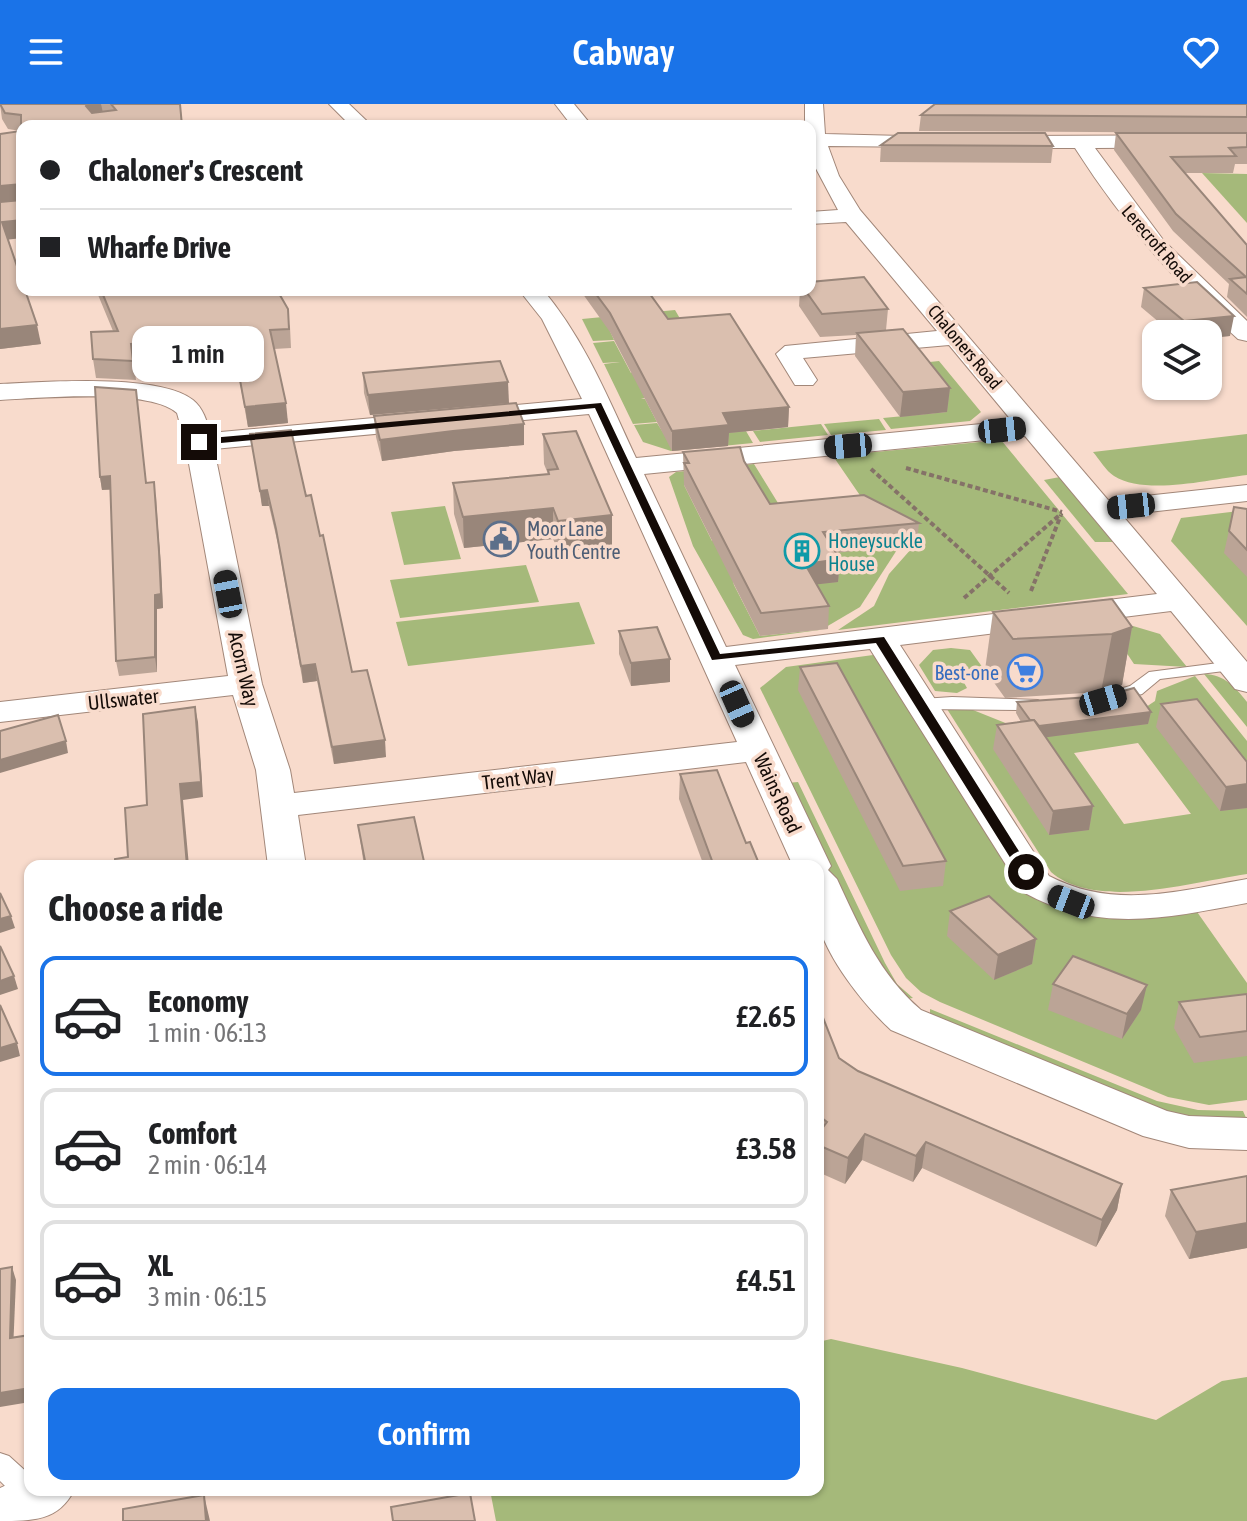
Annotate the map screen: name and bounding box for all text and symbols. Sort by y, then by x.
icon: menu [24,30,68,74]
icon: heart [1179,30,1223,74]
text: Cabway [572,31,675,73]
text: Chaloner's Crescent [88,153,303,187]
street label: Lerecroft Road [1118,201,1196,287]
text: Wharfe Drive [88,230,231,264]
street label: Chaloners Road [924,301,1006,393]
map controls [1142,320,1222,400]
button: layers [1142,320,1222,400]
callout: 1 min [133,326,265,382]
text: 1 min [171,339,225,369]
car [977,416,1027,444]
route end [181,424,217,460]
car [823,432,873,460]
car [1106,492,1156,520]
place label: Moor Lane Youth Centre [527,517,620,563]
public building icon: Moor Lane Youth Centre [482,520,520,558]
place label: Honeysuckle House [828,529,923,575]
building icon: Honeysuckle House [783,532,821,570]
car [212,568,244,620]
street label: Acorn Way [224,629,264,709]
supermarket icon: Best-one [1006,653,1044,691]
place label: Best-one [934,661,999,684]
car [716,677,758,731]
car [1077,682,1129,718]
street label: Ullswater [86,684,161,714]
street label: Wains Road [750,749,806,837]
street label: Trent Way [481,762,555,794]
route start [1008,854,1044,890]
car [1044,882,1098,922]
text: Choose a ride [48,887,223,929]
icon: car [52,980,124,1052]
text: Economy [148,984,249,1018]
text: £2.65 [736,999,796,1033]
text: 1 min · 06:13 [148,1018,267,1048]
icon: car [52,1112,124,1184]
text: Comfort [148,1116,237,1150]
text: £3.58 [736,1131,796,1165]
text: 2 min · 06:14 [148,1150,267,1180]
icon: car [52,1244,124,1316]
text: XL [148,1248,173,1282]
text: £4.51 [736,1263,796,1297]
text: 3 min · 06:15 [148,1282,267,1312]
button: Confirm [48,1388,800,1480]

